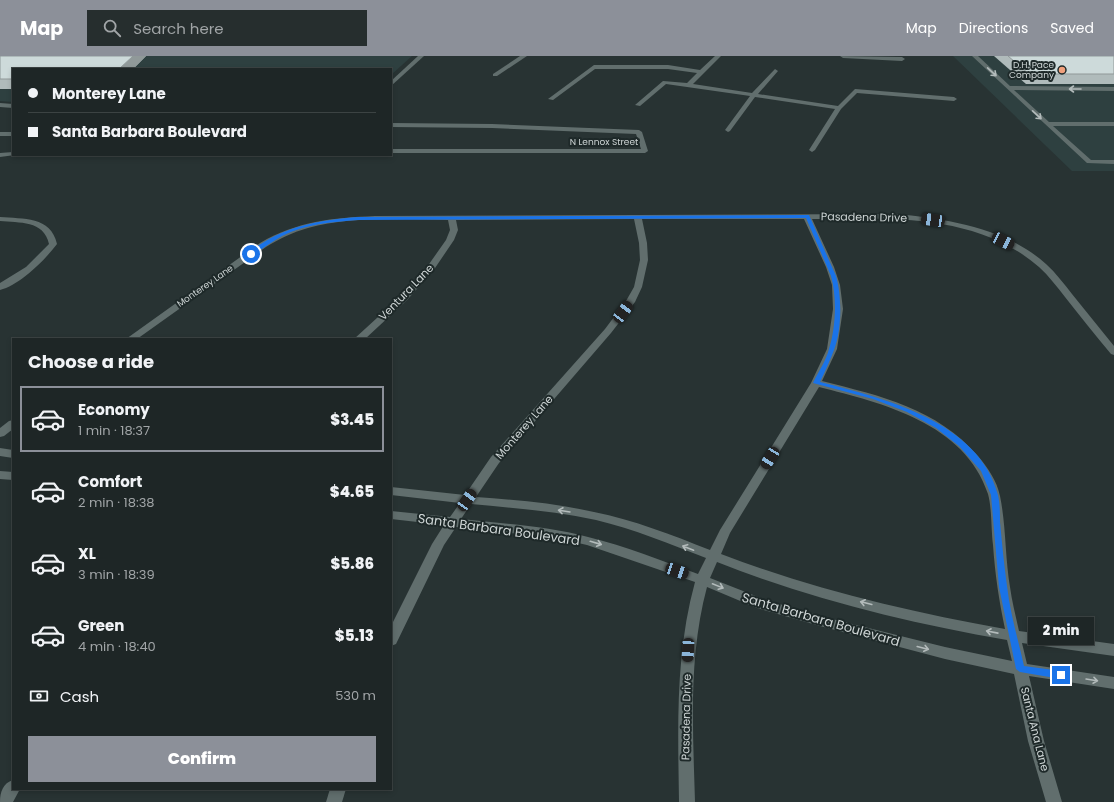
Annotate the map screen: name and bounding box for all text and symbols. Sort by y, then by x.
search box [87,10,367,46]
text: Map [20,15,63,42]
icon: search [101,17,123,39]
text: Search here [133,18,224,39]
text: Map [906,18,937,38]
text: Directions [959,18,1028,38]
text: Saved [1050,18,1094,38]
place label: D.H. Pace Company [1009,59,1054,81]
marker: D.H. Pace Company [1057,65,1067,75]
one-way arrow [987,67,997,77]
text: Monterey Lane [52,83,166,104]
one-way arrow [1069,85,1082,93]
one-way arrow [1032,110,1042,119]
text: Santa Barbara Boulevard [52,121,247,142]
street label: N Lennox Street [570,136,638,148]
street label: Pasadena Drive [821,208,907,226]
car [920,212,946,228]
car [990,230,1016,252]
route start [242,245,260,263]
street label: Ventura Lane [375,260,437,324]
street label: Monterey Lane [175,262,236,310]
car [611,299,635,325]
text: Choose a ride [28,349,154,374]
street label: Monterey Lane [492,391,557,463]
text: Economy [78,399,150,420]
icon: car [30,401,66,437]
text: $3.45 [330,409,374,430]
text: 1 min · 18:37 [78,421,150,440]
car [759,445,781,471]
text: Comfort [78,471,142,492]
icon: car [30,473,66,509]
text: $4.65 [330,481,374,502]
car [455,487,479,513]
text: 2 min · 18:38 [78,493,155,512]
one-way arrow [558,507,571,515]
street label: Santa Barbara Boulevard [417,509,581,550]
one-way arrow [589,540,602,547]
text: XL [78,543,96,564]
one-way arrow [683,543,695,551]
icon: car [30,545,66,581]
text: $5.86 [330,553,374,574]
car [664,561,690,581]
text: 3 min · 18:39 [78,565,155,584]
one-way arrow [712,583,724,591]
street label: Santa Barbara Boulevard [740,588,902,651]
one-way arrow [859,599,872,606]
text: Green [78,615,124,636]
icon: car [30,617,66,653]
callout: 2 min [1028,617,1094,645]
text: 2 min [1043,621,1079,640]
text: $5.13 [335,625,374,646]
one-way arrow [986,628,999,636]
text: 4 min · 18:40 [78,637,156,656]
car [681,638,695,662]
one-way arrow [916,645,929,652]
route end [1052,666,1070,684]
street label: Pasadena Drive [677,674,695,760]
one-way arrow [1085,676,1098,684]
icon: cash [28,685,50,707]
street label: Santa Ana Lane [1017,685,1053,773]
text: Cash [60,686,99,707]
text: 530 m [335,686,376,705]
button: Confirm [28,736,376,782]

